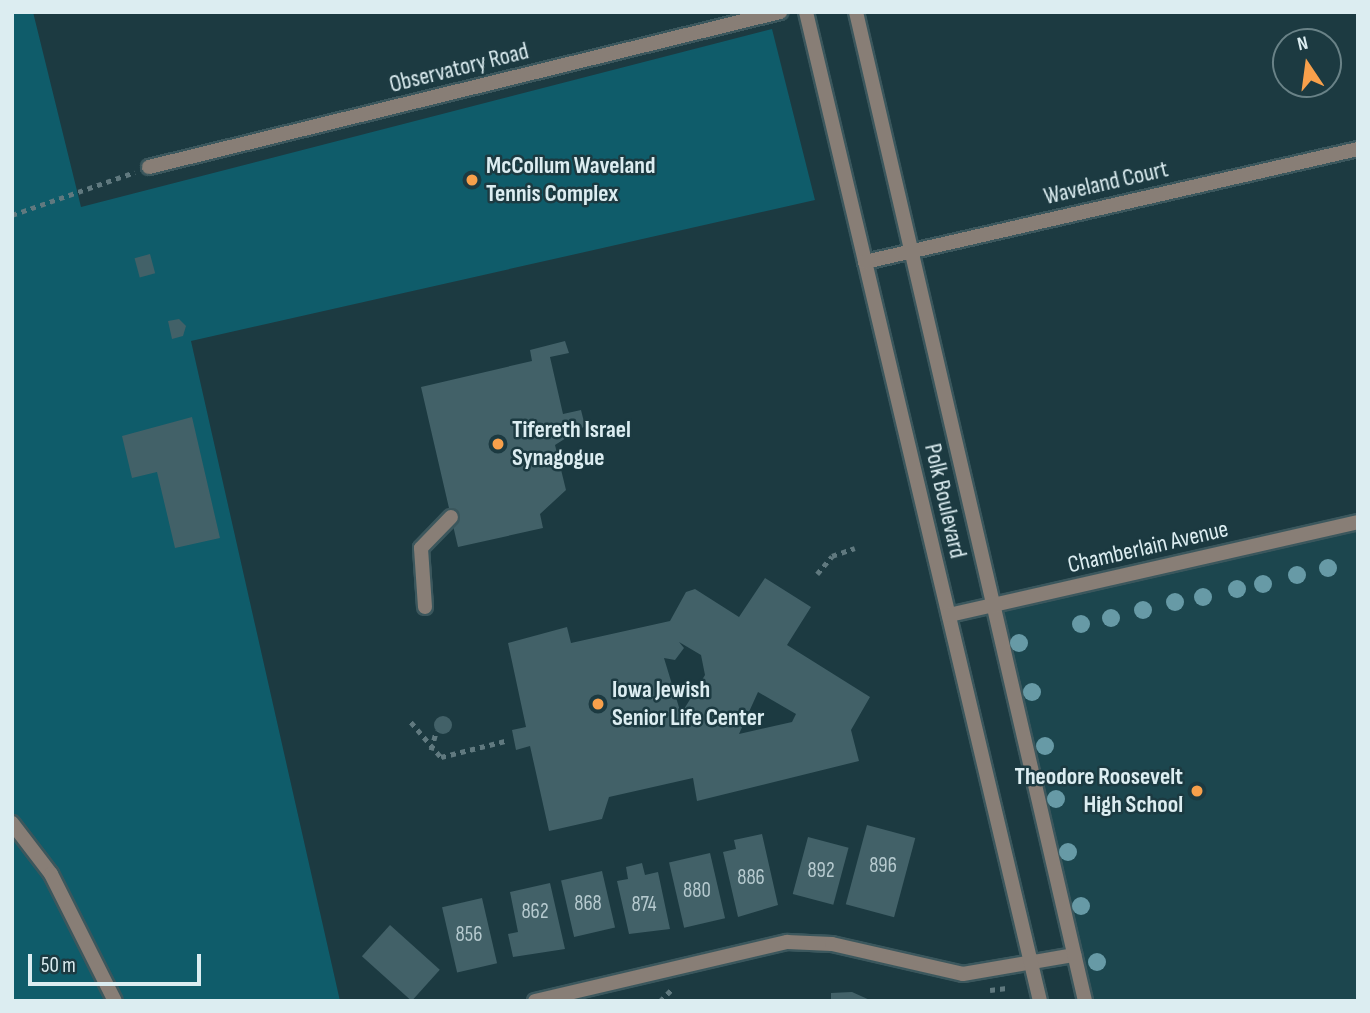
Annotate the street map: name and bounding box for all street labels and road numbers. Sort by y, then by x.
street label: Observatory Road [386,37,532,99]
street label: Waveland Court [1041,155,1171,211]
street label: Polk Boulevard [918,441,972,561]
street label: Chamberlain Avenue [1065,515,1231,579]

